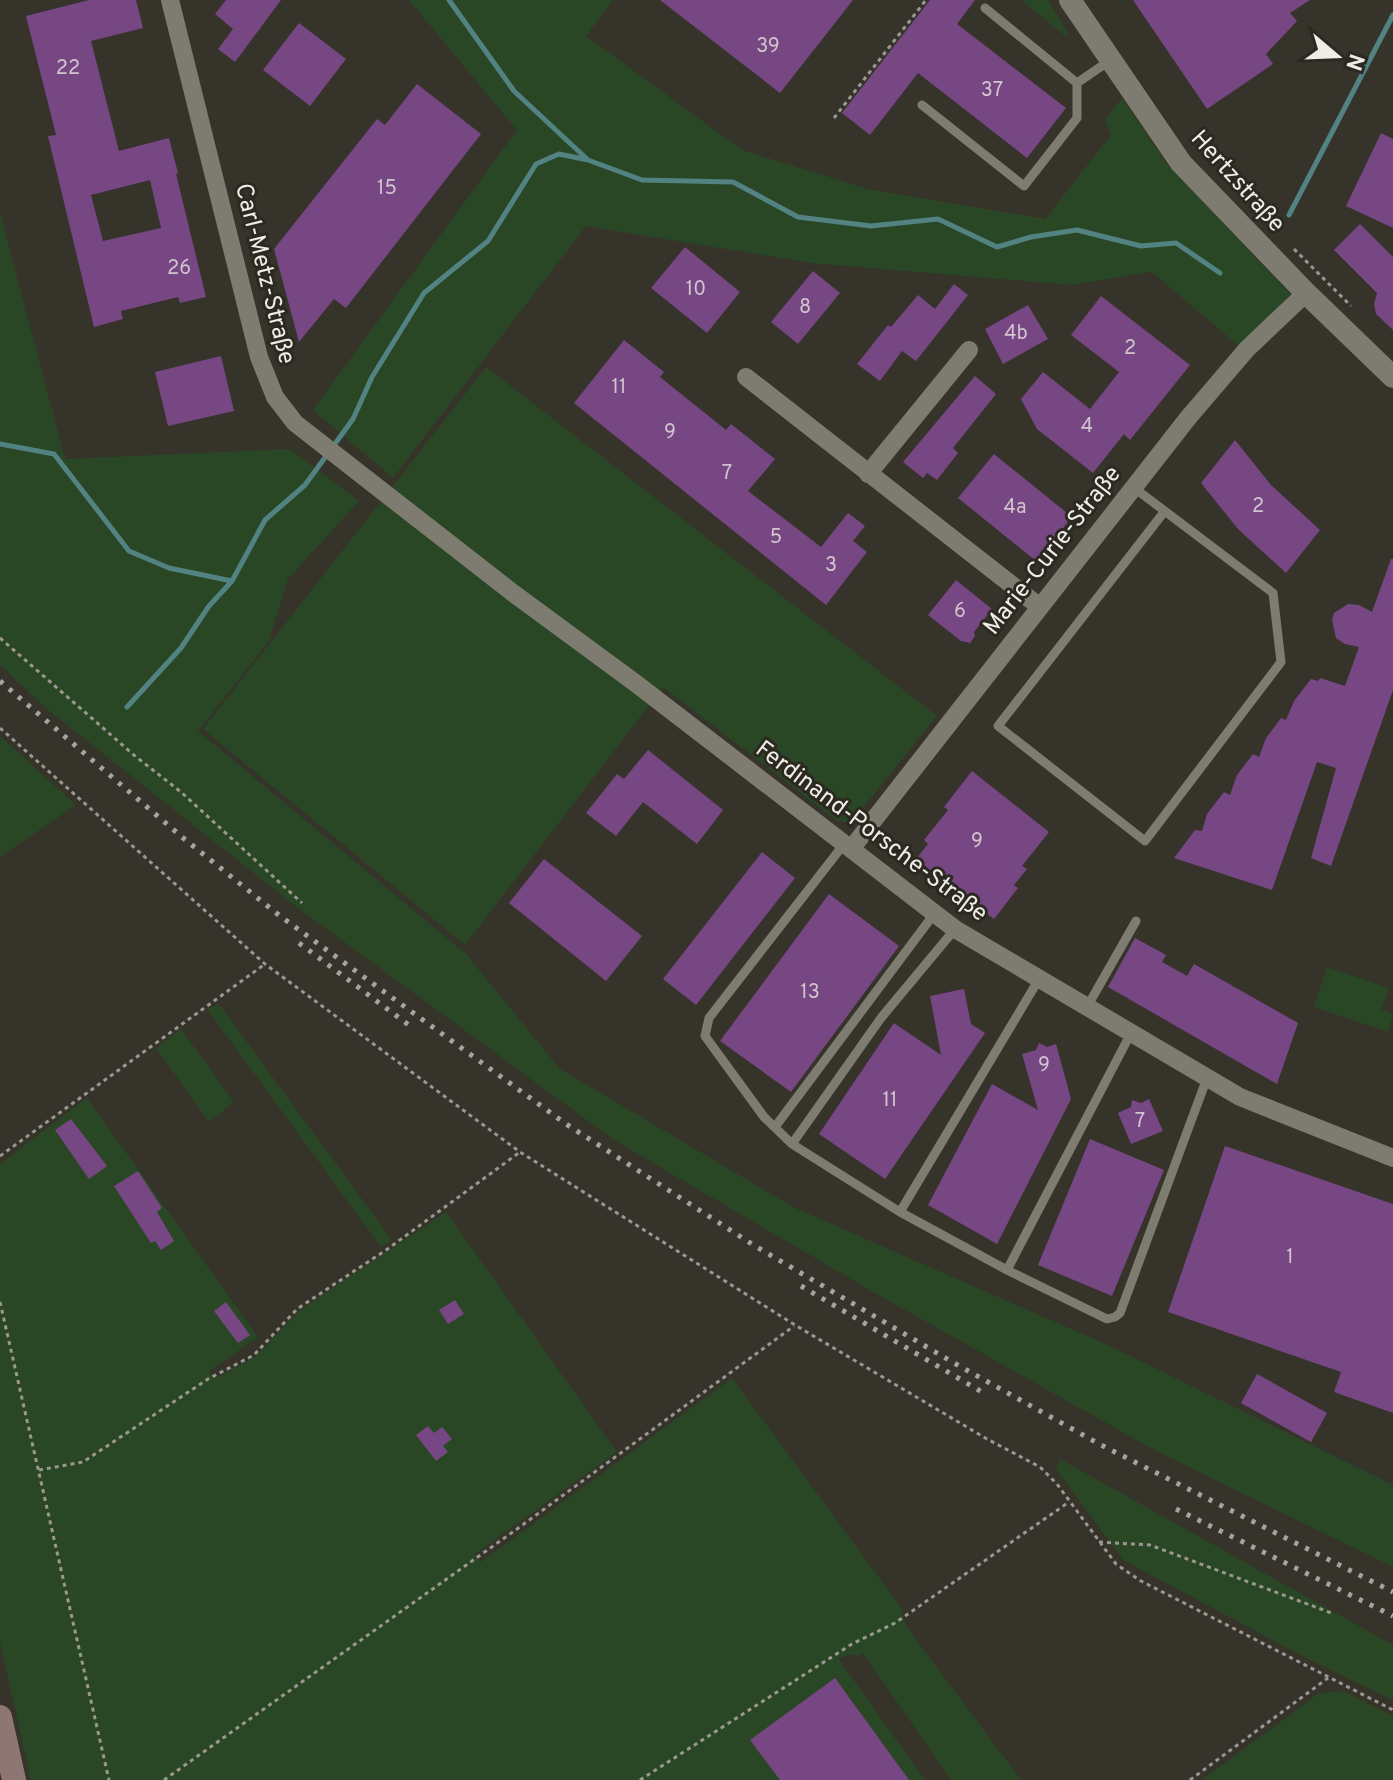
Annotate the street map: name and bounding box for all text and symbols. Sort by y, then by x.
north arrow [1297,16,1377,96]
house number: 39 [756,34,780,60]
text: N [1338,50,1369,74]
house number: 22 [56,56,80,82]
house number: 37 [981,78,1003,104]
street label: Hertzstraße [1183,125,1291,239]
house number: 15 [377,176,397,202]
street label: Carl-Metz-Straße [227,181,301,367]
house number: 26 [167,256,191,282]
house number: 10 [686,277,706,303]
house number: 8 [799,295,811,321]
house number: 4b [1004,321,1028,347]
house number: 2 [1124,336,1136,362]
house number: 11 [612,375,626,401]
house number: 4 [1081,414,1093,440]
house number: 9 [664,420,676,446]
street label: Marie-Curie-Straße [978,460,1128,642]
house number: 7 [722,461,732,487]
house number: 2 [1252,494,1264,520]
house number: 4a [1004,495,1026,521]
house number: 5 [770,525,782,551]
house number: 3 [825,553,837,579]
house number: 6 [954,599,966,625]
street label: Ferdinand-Porsche-Straße [749,735,993,929]
house number: 9 [971,829,983,855]
house number: 13 [800,980,820,1006]
house number: 9 [1038,1053,1050,1079]
house number: 11 [883,1088,897,1114]
house number: 7 [1135,1109,1145,1135]
house number: 1 [1286,1245,1294,1271]

